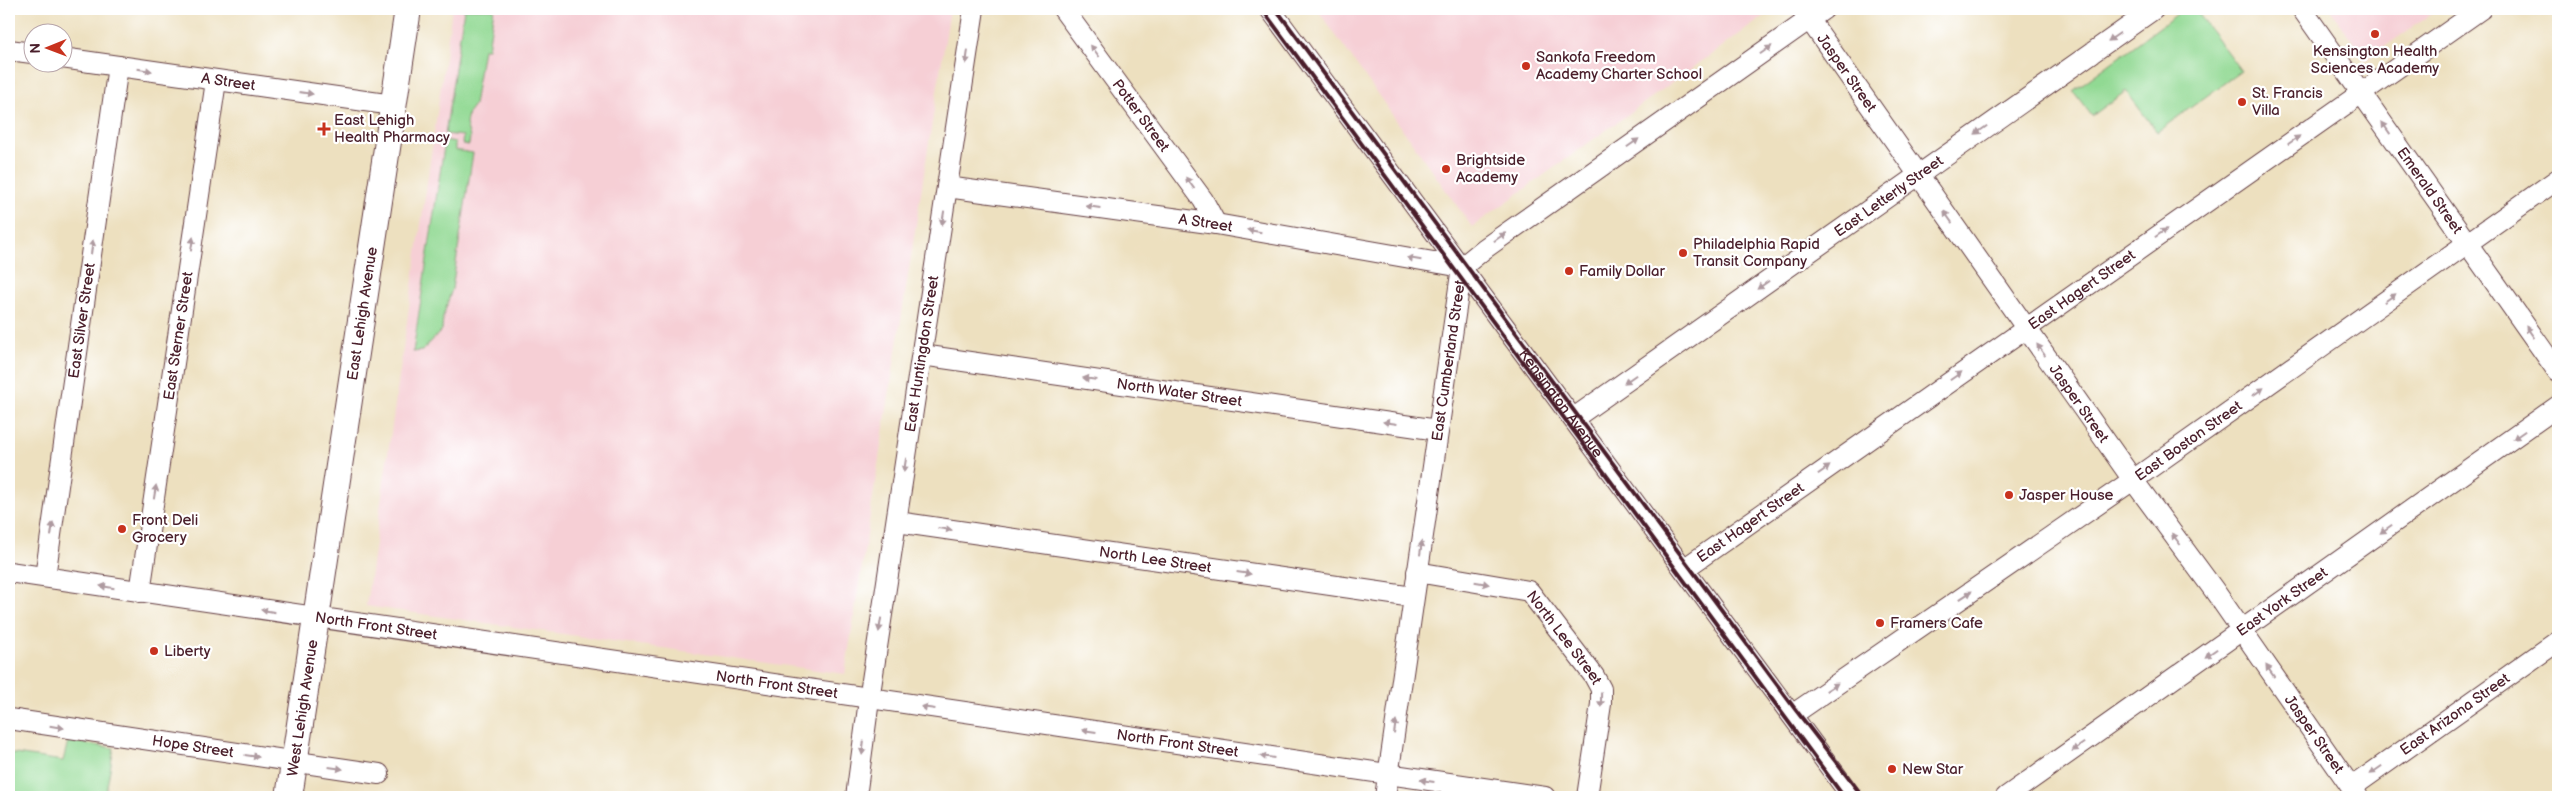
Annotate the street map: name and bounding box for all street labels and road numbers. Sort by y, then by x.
street label: Jasper Street [1812,30,1881,116]
street label: A Street [200,69,257,95]
street label: Potter Street [1108,76,1174,156]
street label: Emerald Street [2392,144,2467,238]
street label: East Letterly Street [1831,151,1947,241]
street label: A Street [1177,210,1234,237]
street label: East Lehigh Avenue [343,245,382,382]
street label: East Hagert Street [2025,246,2140,334]
street label: East Silver Street [64,261,100,380]
street label: East Sterner Street [160,270,198,401]
street label: East Huntingdon Street [901,274,943,434]
street label: East Cumberland Street [1428,278,1470,443]
street label: Kensington Avenue [1514,345,1607,462]
street label: Jasper Street [2045,361,2113,447]
street label: North Water Street [1115,374,1244,411]
street label: East Boston Street [2131,397,2246,486]
street label: East Hagert Street [1693,478,1808,567]
street label: North Lee Street [1098,542,1213,578]
street label: East York Street [2233,563,2332,641]
street label: North Lee Street [1522,587,1606,688]
street label: North Front Street [314,608,439,645]
street label: West Lehigh Avenue [283,638,323,778]
street label: North Front Street [714,667,839,703]
street label: East Arizona Street [2397,669,2514,760]
street label: Jasper Street [2280,692,2348,778]
street label: North Front Street [1115,725,1240,762]
street label: Hope Street [151,731,235,762]

